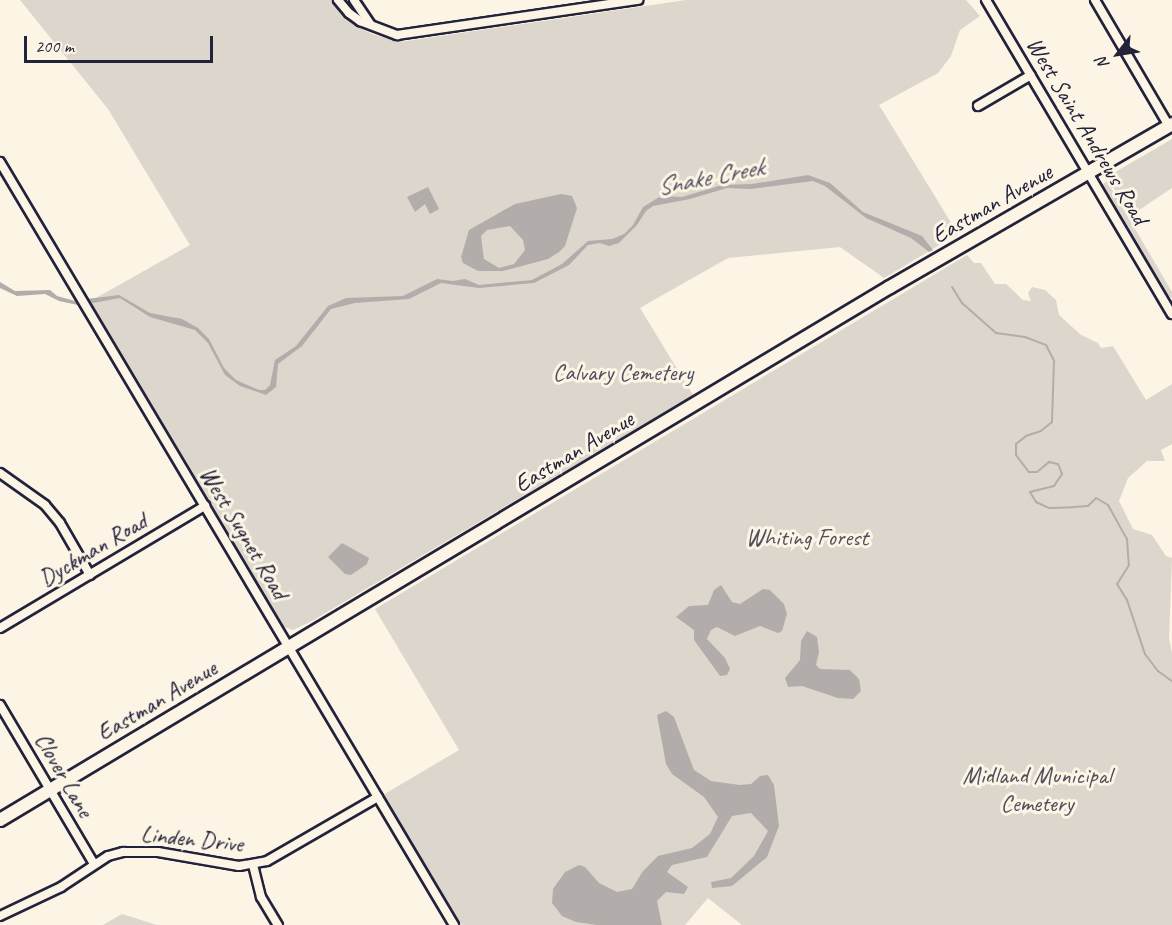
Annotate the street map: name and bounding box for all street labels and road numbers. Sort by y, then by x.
street label: West Saint Andrews Road [1020,32,1154,230]
street label: Eastman Avenue [927,158,1057,250]
street label: Eastman Avenue [509,405,639,499]
street label: West Sugnet Road [193,462,295,604]
street label: Dyckman Road [34,507,152,593]
street label: Eastman Avenue [92,654,222,748]
street label: Clover Lane [28,727,100,823]
street label: Linden Drive [139,819,245,859]

